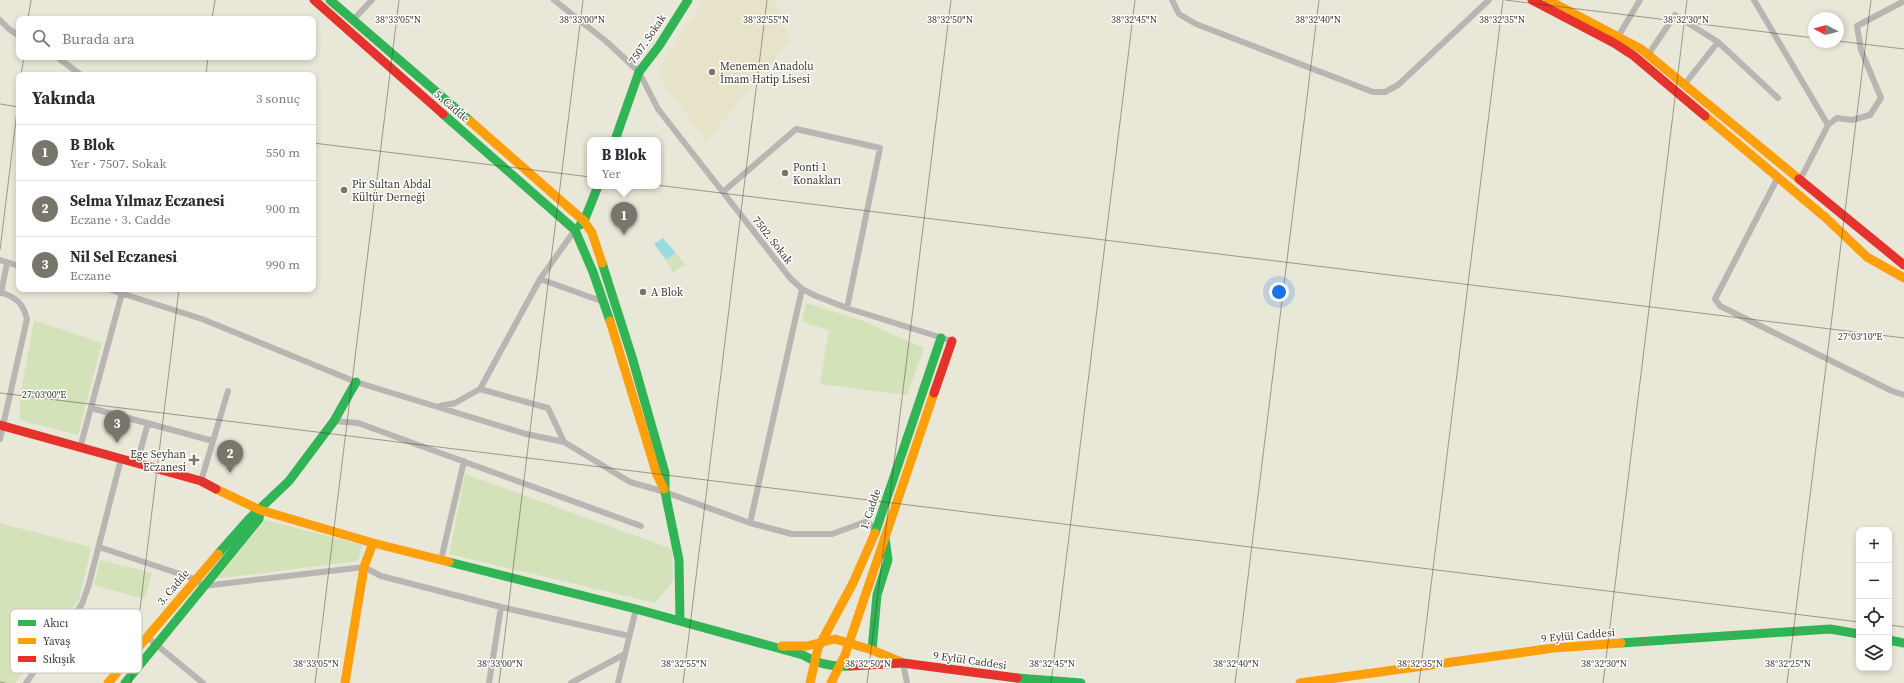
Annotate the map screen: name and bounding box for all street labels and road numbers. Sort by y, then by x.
street label: 7507. Sokak [625,11,670,67]
street label: 5. Cadde [431,87,473,126]
street label: 7502. Sokak [749,213,797,268]
street label: 1. Cadde [857,487,885,531]
street label: 3. Cadde [154,566,193,608]
street label: 9 Eylül Caddesi [1541,625,1616,646]
street label: 9 Eylül Caddesi [932,648,1008,673]

